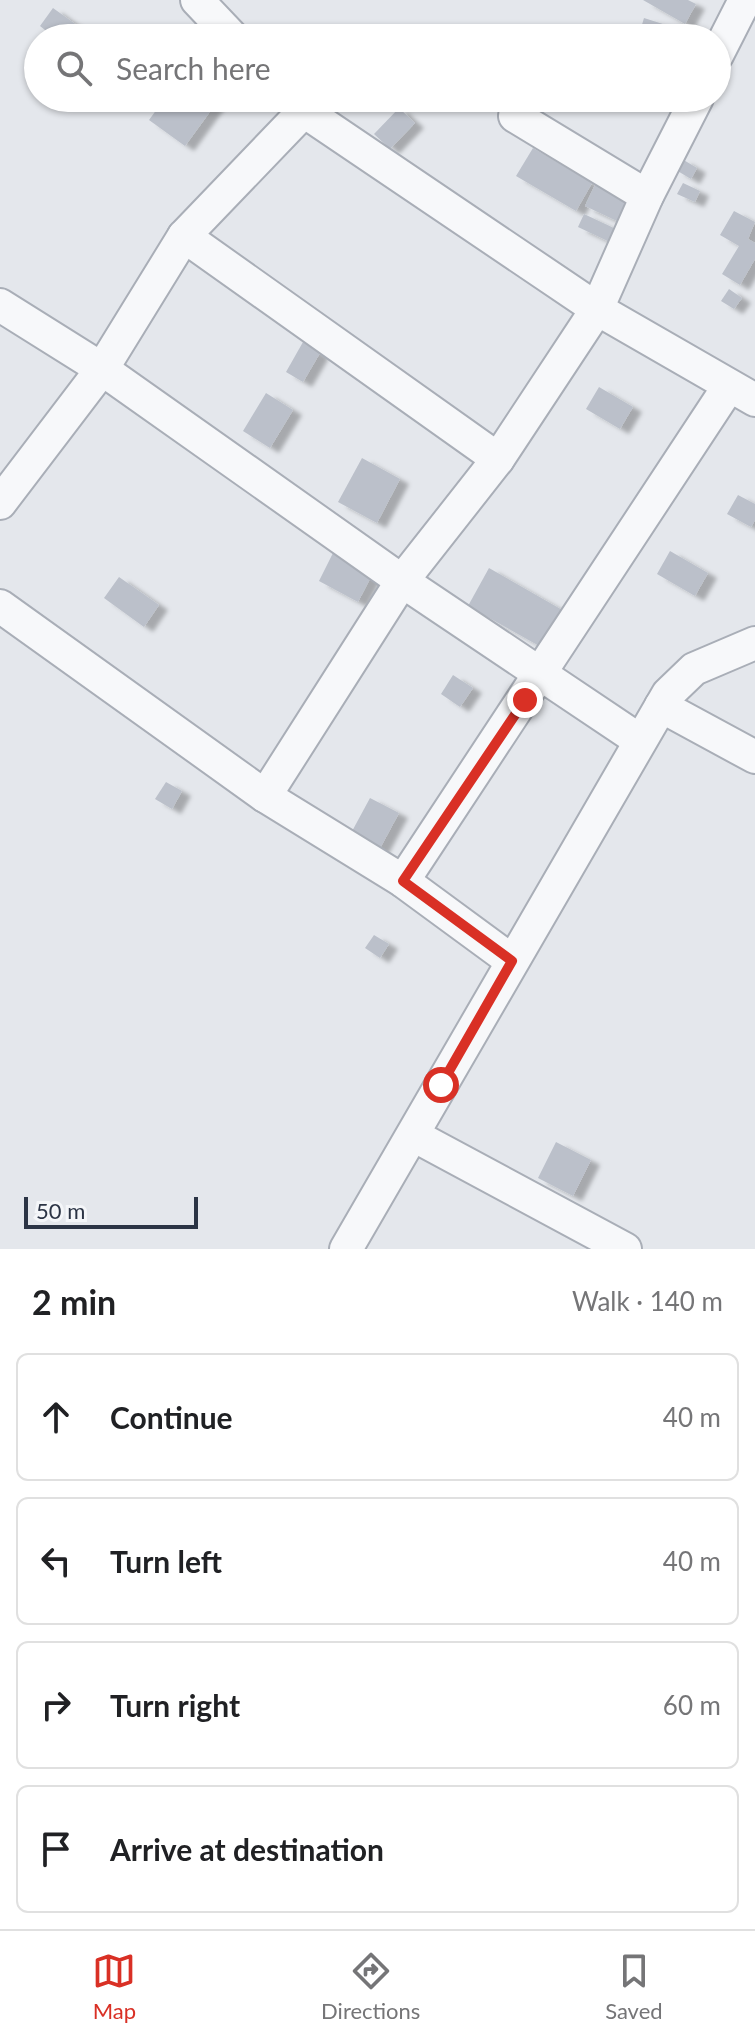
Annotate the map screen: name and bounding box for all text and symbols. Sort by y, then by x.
search box [24,24,731,112]
icon: search [52,46,96,90]
text: Search here [116,50,271,86]
route end [507,682,543,718]
route start [423,1067,459,1103]
scale bar [24,1193,198,1229]
text: 50 m [36,1197,85,1224]
text: 2 min [32,1281,116,1322]
text: Walk · 140 m [572,1285,723,1317]
icon: ahead [34,1395,78,1439]
text: Continue [110,1399,233,1435]
text: 40 m [663,1401,721,1433]
icon: left [34,1539,78,1583]
text: Turn left [110,1543,222,1579]
text: 40 m [663,1545,721,1577]
icon: right [34,1683,78,1727]
text: Turn right [110,1687,240,1723]
text: 60 m [663,1689,721,1721]
icon: arrive [34,1827,78,1871]
text: Arrive at destination [110,1831,384,1867]
tab: Map [92,1949,136,2024]
tab: Directions [321,1949,420,2024]
tab: Saved [605,1949,663,2024]

